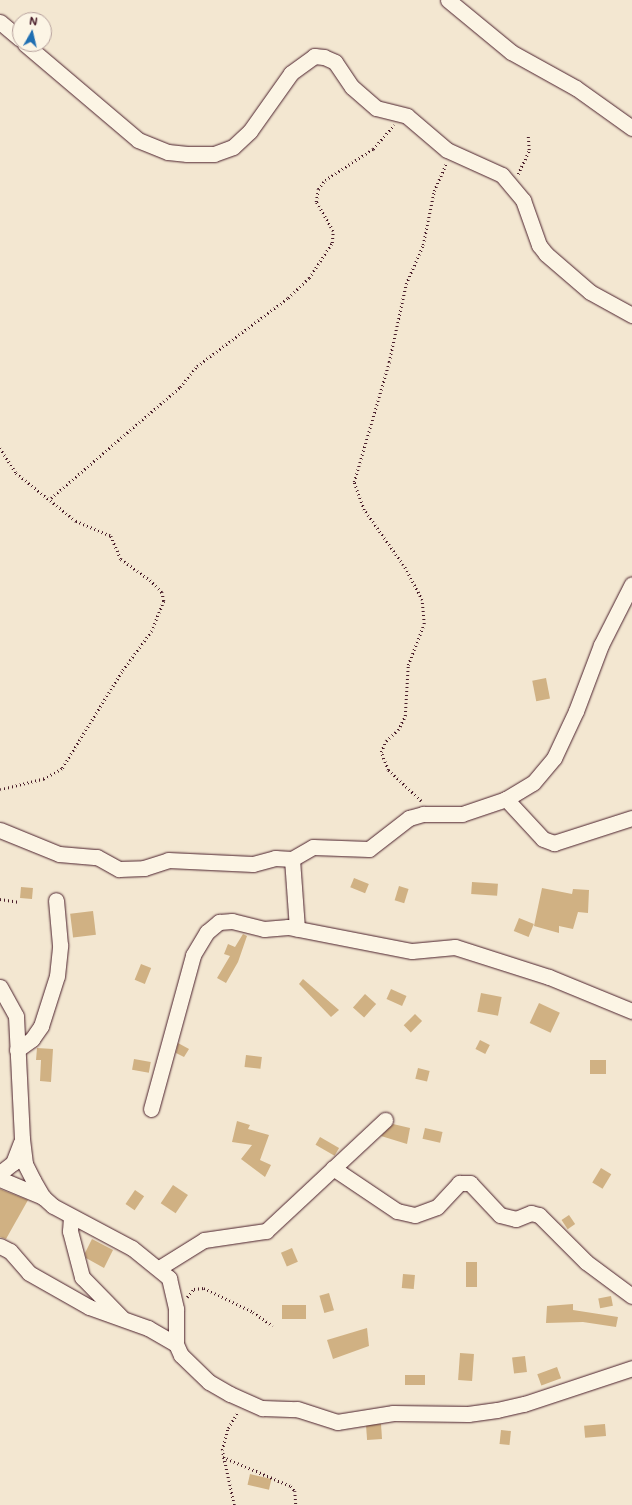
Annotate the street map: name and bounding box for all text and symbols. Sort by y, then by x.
north arrow [12,12,52,52]
text: N [28,13,39,29]

